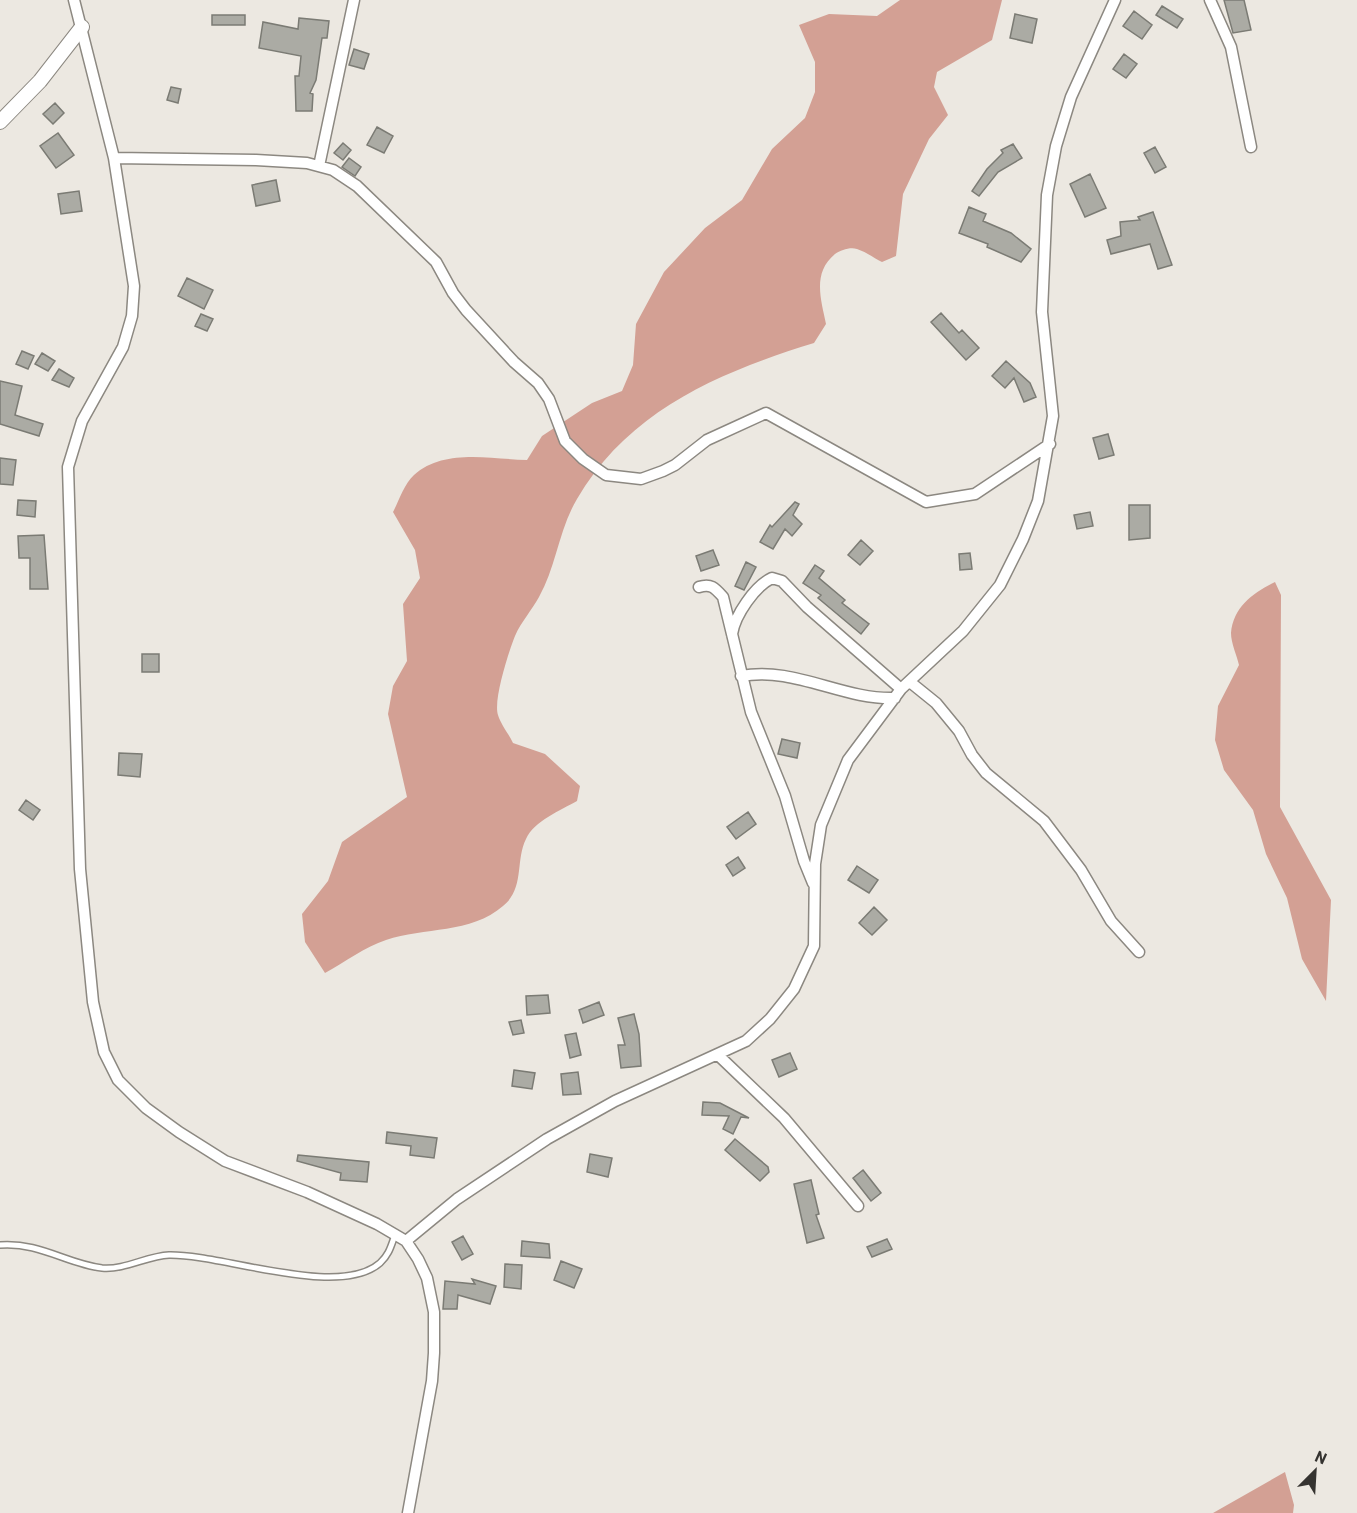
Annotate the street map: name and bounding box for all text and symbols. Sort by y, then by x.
north arrow [1285,1441,1345,1501]
text: N [1313,1446,1330,1468]

